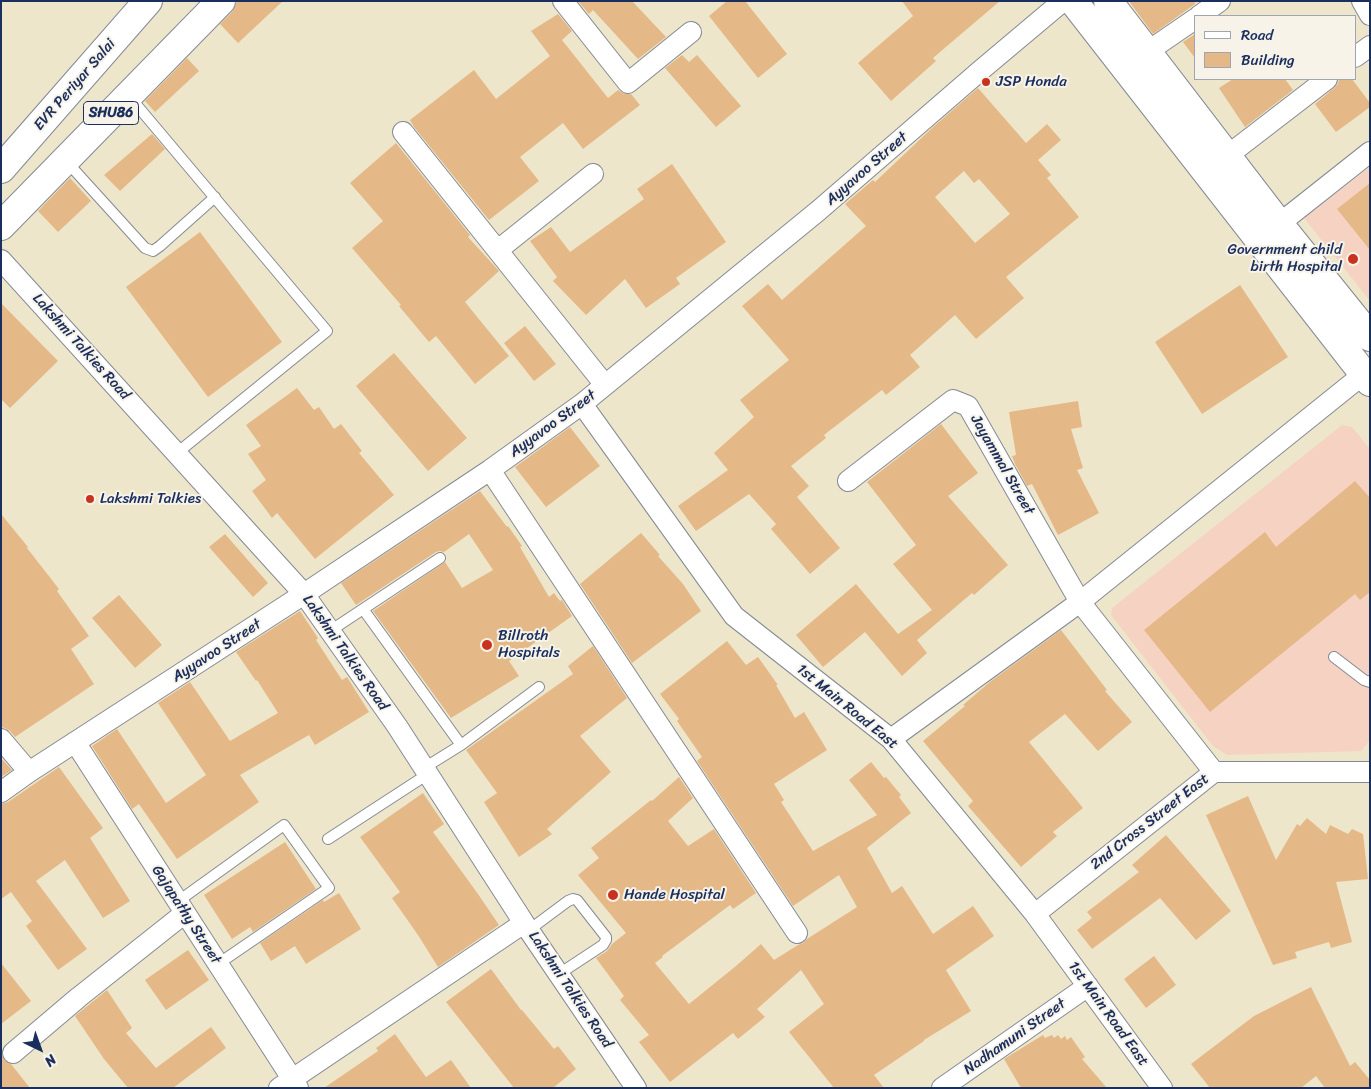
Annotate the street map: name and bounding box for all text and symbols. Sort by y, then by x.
legend [1194,15,1356,80]
text: Road [1241,22,1273,48]
street label: EVR Periyar Salai [30,35,120,135]
text: Building [1241,47,1295,73]
place label: JSP Honda [996,73,1067,91]
marker: JSP Honda [980,76,992,88]
road number: SHU86 [84,102,138,125]
street label: Ayyavoo Street [822,129,912,209]
place label: Government child birth Hospital [1228,241,1342,276]
marker: Government child birth Hospital [1346,252,1360,266]
street label: Lakshmi Talkies Road [28,290,134,404]
street label: Ayyavoo Street [506,387,600,461]
street label: Jayammal Street [966,412,1038,518]
place label: Lakshmi Talkies [100,490,201,508]
marker: Lakshmi Talkies [84,493,96,505]
street label: Lakshmi Talkies Road [298,592,392,714]
street label: Ayyavoo Street [169,616,265,686]
place label: Billroth Hospitals [498,627,560,662]
marker: Billroth Hospitals [480,638,494,652]
street label: 1st Main Road East [793,661,901,753]
street label: 2nd Cross Street East [1087,770,1213,874]
street label: Gajapathy Street [147,862,225,968]
place label: Hande Hospital [624,886,725,904]
marker: Hande Hospital [606,888,620,902]
street label: Lakshmi Talkies Road [524,928,616,1052]
street label: 1st Main Road East [1064,958,1152,1070]
street label: Nadhamuni Street [960,995,1070,1079]
north arrow [15,1024,65,1074]
text: N [38,1048,62,1073]

